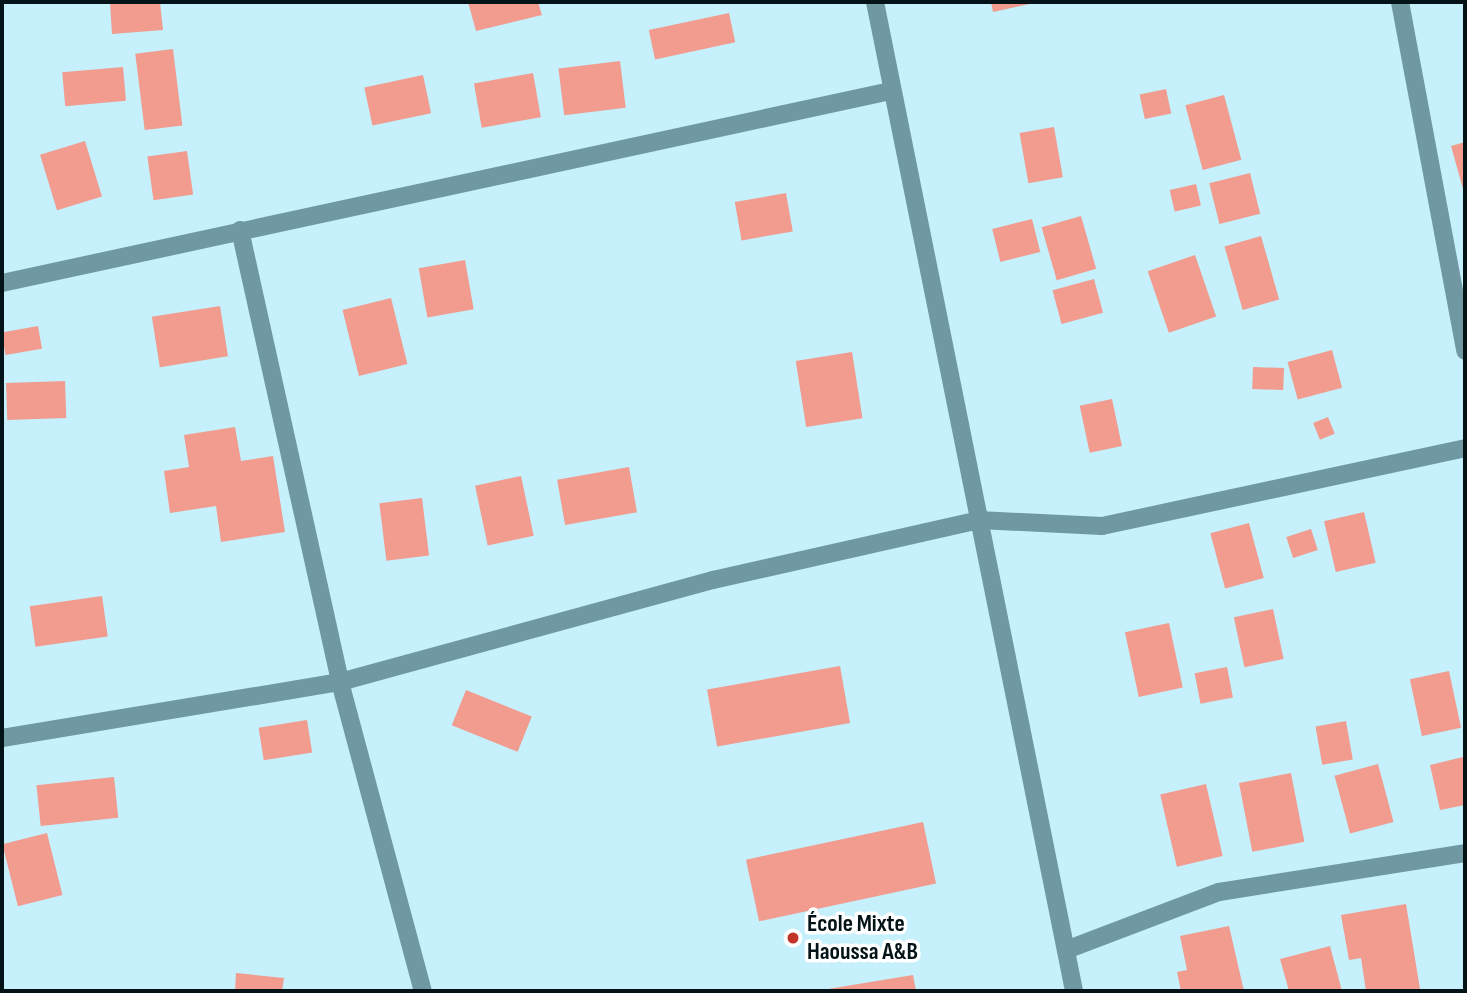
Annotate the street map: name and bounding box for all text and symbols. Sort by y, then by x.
place label: École Mixte Haoussa A&B [807,910,918,966]
marker: École Mixte Haoussa A&B [785,930,801,946]

